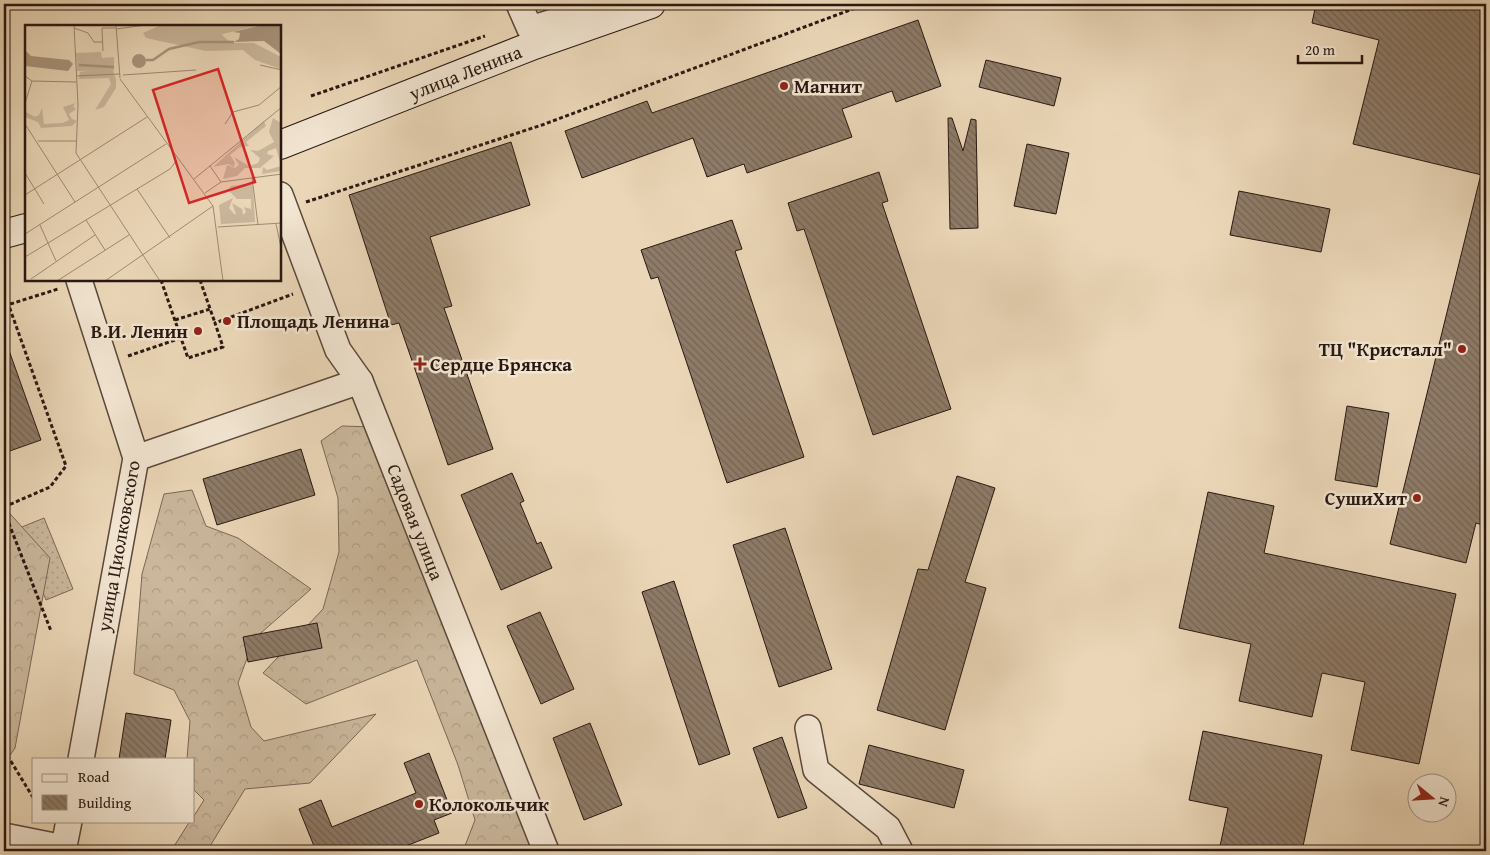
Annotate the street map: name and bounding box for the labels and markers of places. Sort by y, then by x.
place label: Магнит [794,72,863,100]
marker: Магнит [778,80,790,92]
place label: Площадь Ленина [237,307,390,335]
marker: Площадь Ленина [221,315,233,327]
place label: В.И. Ленин [91,317,188,345]
marker: В.И. Ленин [192,325,204,337]
place label: ТЦ "Кристалл" [1319,335,1452,363]
marker: ТЦ "Кристалл" [1456,343,1468,355]
place label: Сердце Брянска [430,350,572,378]
marker: Сердце Брянска [414,358,426,370]
place label: СушиХит [1325,484,1408,512]
marker: СушиХит [1411,492,1423,504]
place label: Колокольчик [429,790,549,818]
marker: Колокольчик [413,798,425,810]

